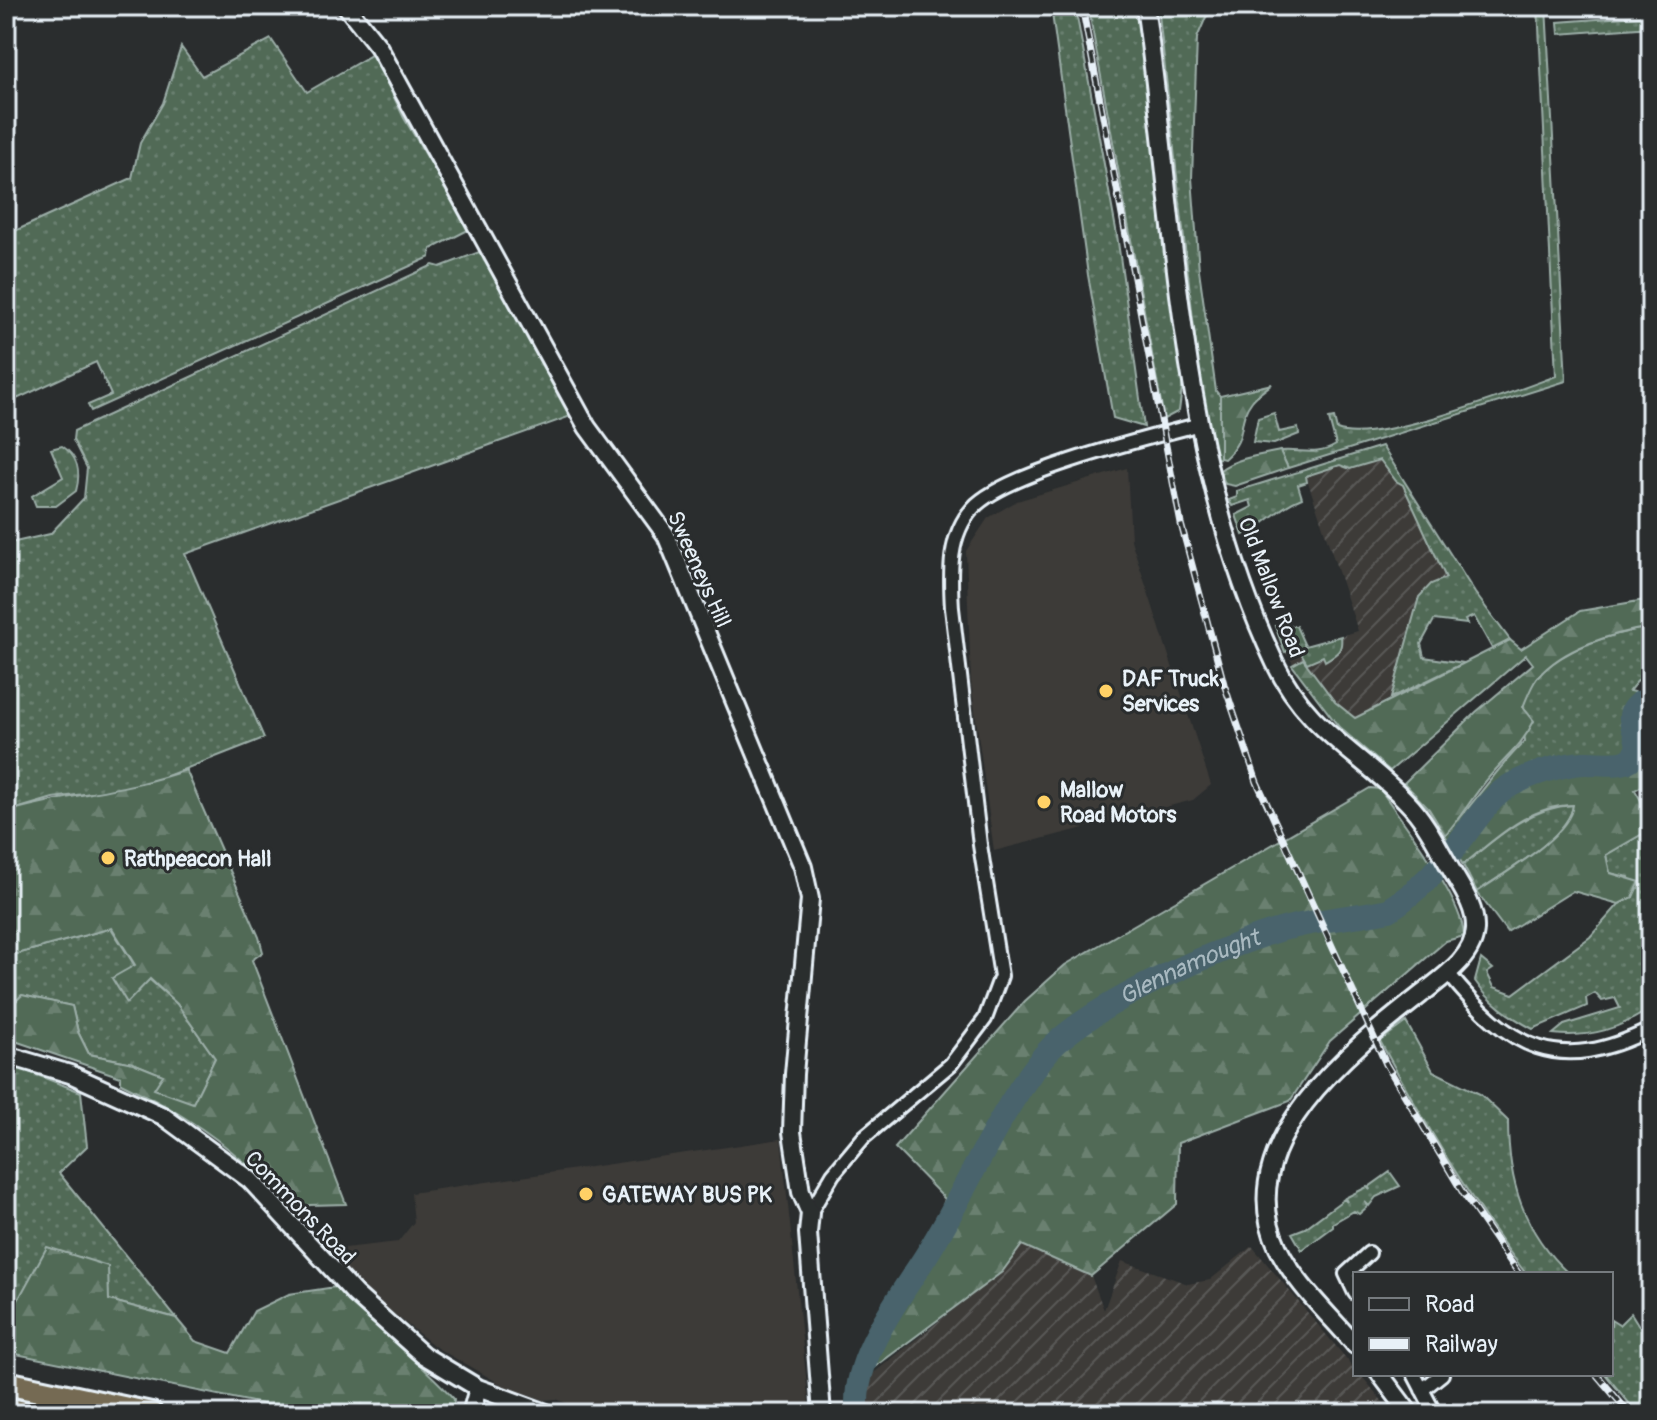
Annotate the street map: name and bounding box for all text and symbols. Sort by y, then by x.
street label: Sweeneys Hill [661,507,737,632]
street label: Old Mallow Road [1231,513,1311,662]
place label: DAF Truck Services [1122,665,1220,718]
marker: DAF Truck Services [1097,682,1115,700]
place label: Mallow Road Motors [1060,776,1177,829]
marker: Mallow Road Motors [1035,793,1053,811]
place label: Rathpeacon Hall [124,845,272,873]
marker: Rathpeacon Hall [99,849,117,867]
water label: Glennamought [1114,923,1266,1012]
street label: Commons Road [239,1145,362,1270]
place label: GATEWAY BUS PK [602,1181,773,1209]
marker: GATEWAY BUS PK [577,1185,595,1203]
legend [1353,1272,1613,1376]
text: Road [1425,1290,1475,1319]
text: Railway [1425,1330,1498,1359]

